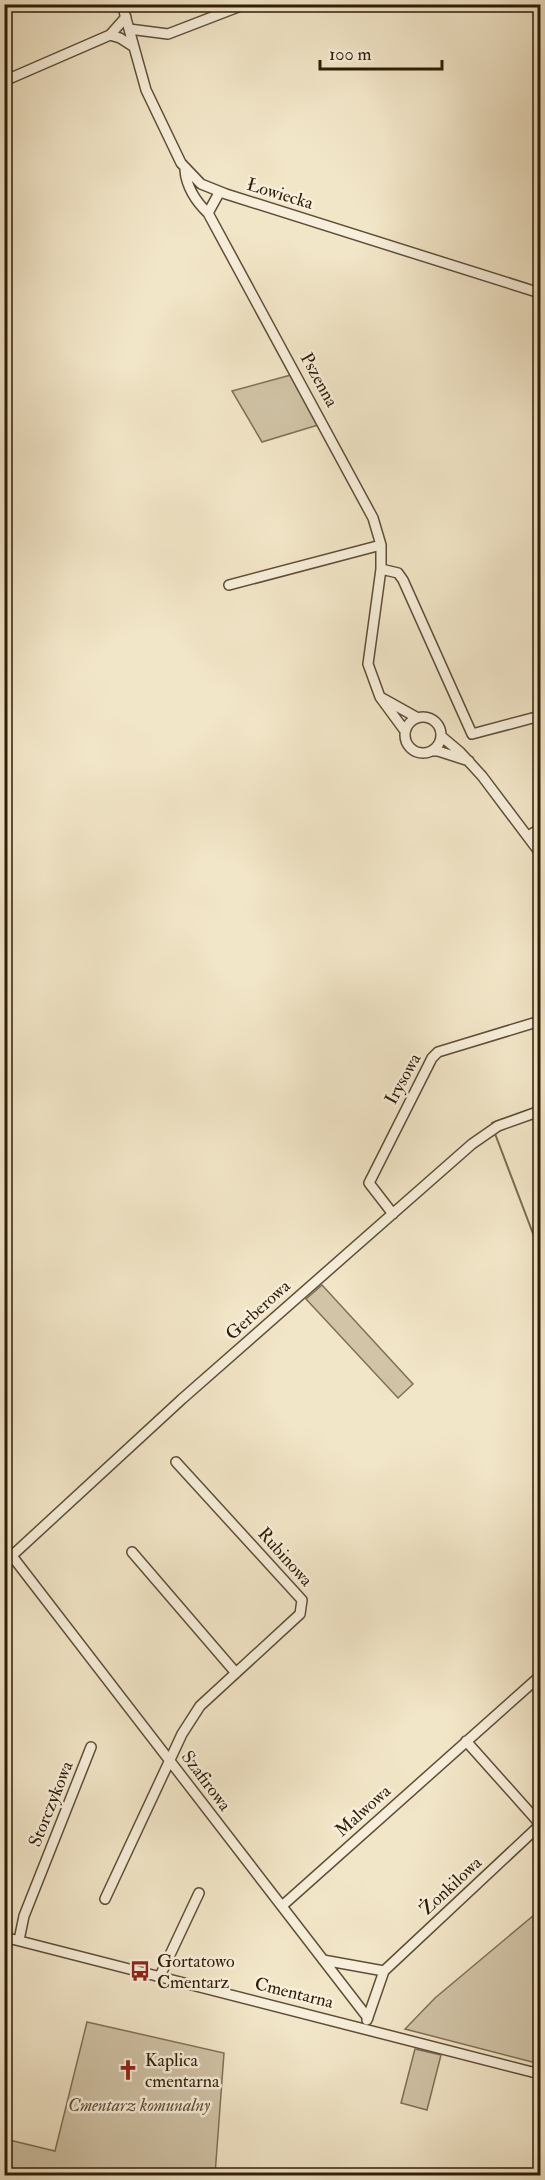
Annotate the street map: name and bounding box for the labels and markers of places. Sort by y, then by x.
place label: Gortatowo Cmentarz [157,1950,235,1994]
bus stop icon: Gortatowo Cmentarz [128,1959,152,1983]
place label: Kaplica cmentarna [145,2049,220,2093]
church icon: Kaplica cmentarna [116,2058,140,2082]

